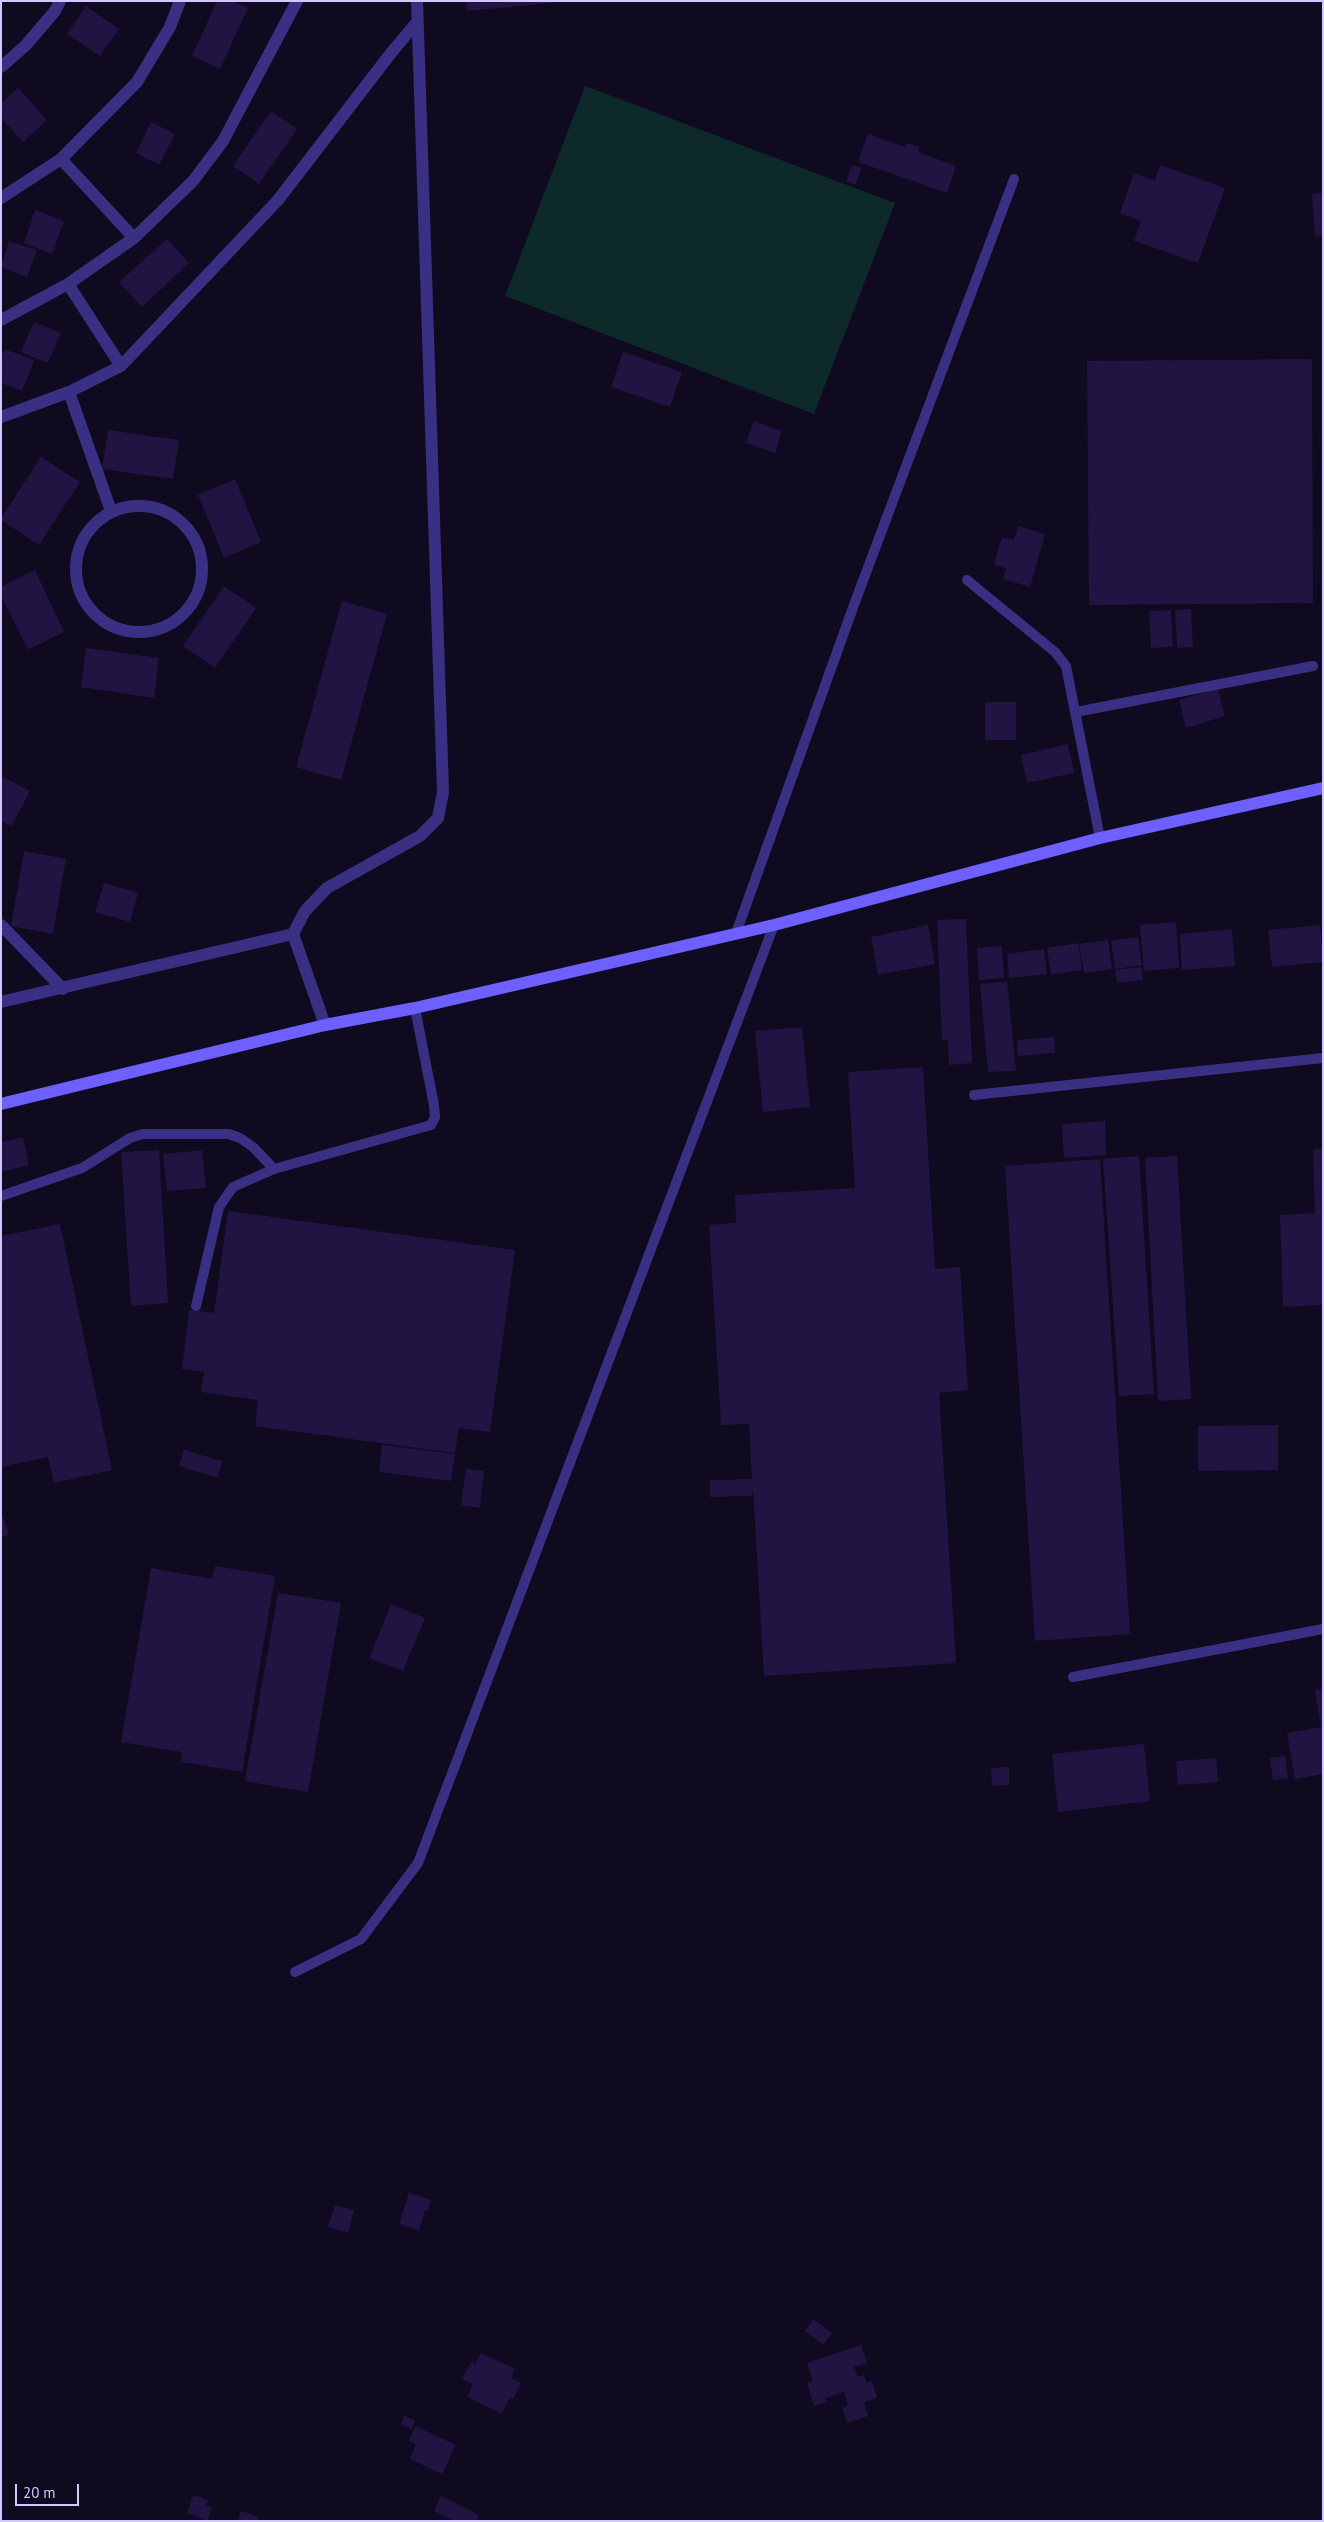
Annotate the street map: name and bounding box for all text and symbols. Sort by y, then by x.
scale bar [18,2474,81,2506]
text: 20 m [23,2483,56,2502]

